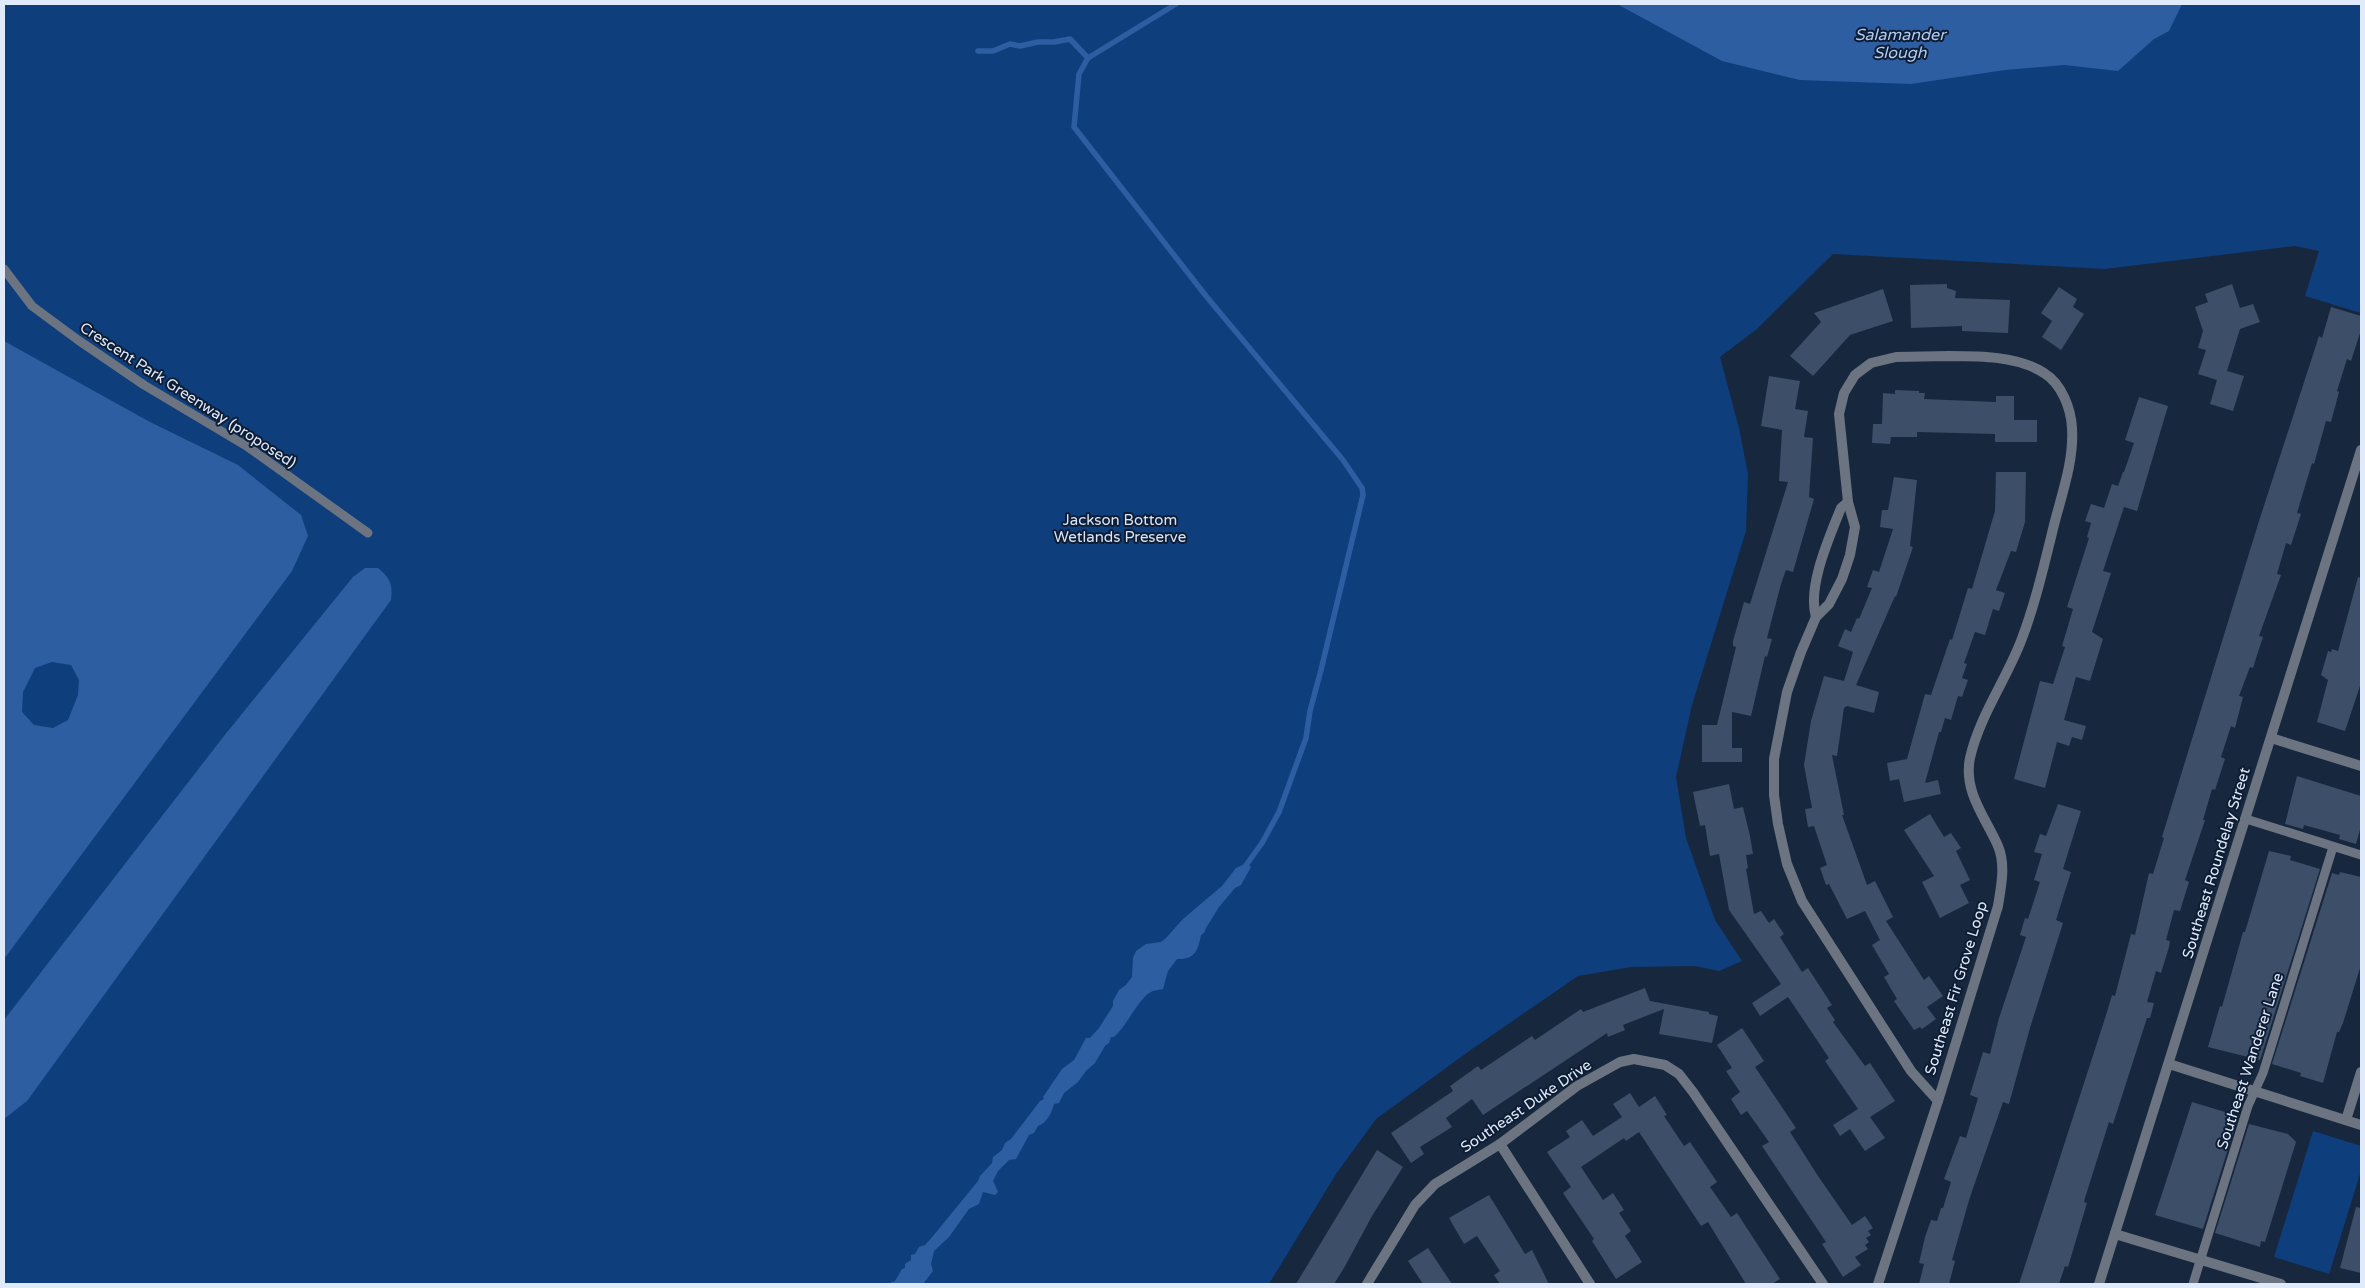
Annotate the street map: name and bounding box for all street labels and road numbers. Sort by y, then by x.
street label: Crescent Park Greenway (proposed) [76,318,300,472]
street label: Southeast Roundelay Street [2178,765,2254,961]
street label: Southeast Fir Grove Loop [1921,899,1991,1077]
street label: Southeast Wanderer Lane [2213,970,2287,1152]
street label: Southeast Duke Drive [1457,1056,1595,1156]

